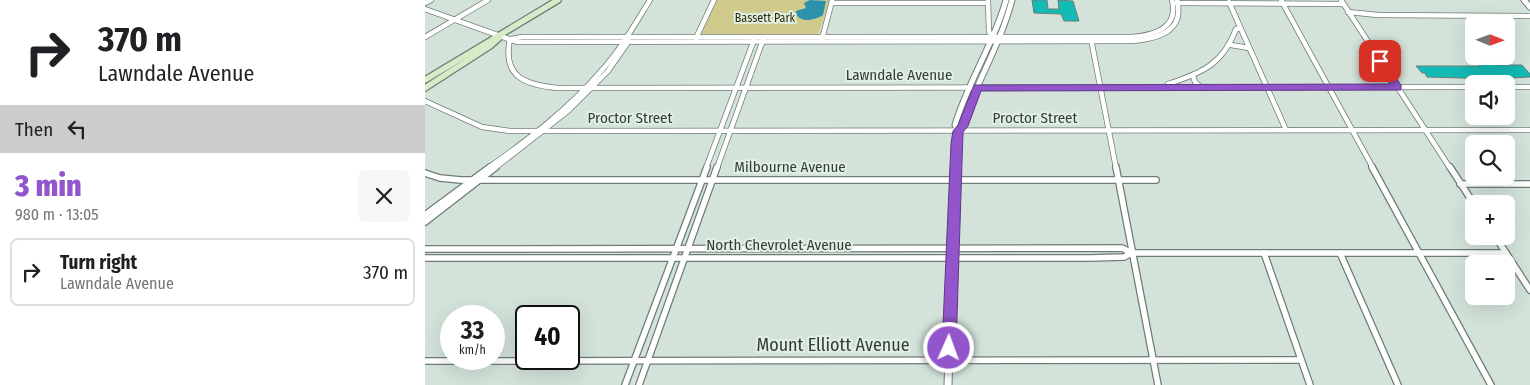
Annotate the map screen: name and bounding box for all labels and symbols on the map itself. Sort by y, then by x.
park label: Bassett Park [735,11,796,25]
north arrow [1465,15,1515,65]
pin [1359,40,1401,82]
street label: Lawndale Avenue [846,66,952,84]
street label: Proctor Street [588,109,673,127]
street label: Proctor Street [993,109,1078,127]
street label: Milbourne Avenue [734,158,846,176]
street label: North Chevrolet Avenue [706,236,852,254]
speed limit sign: 40 [515,305,580,370]
position arrow [922,321,974,373]
street label: Mount Elliott Avenue [756,334,910,356]

